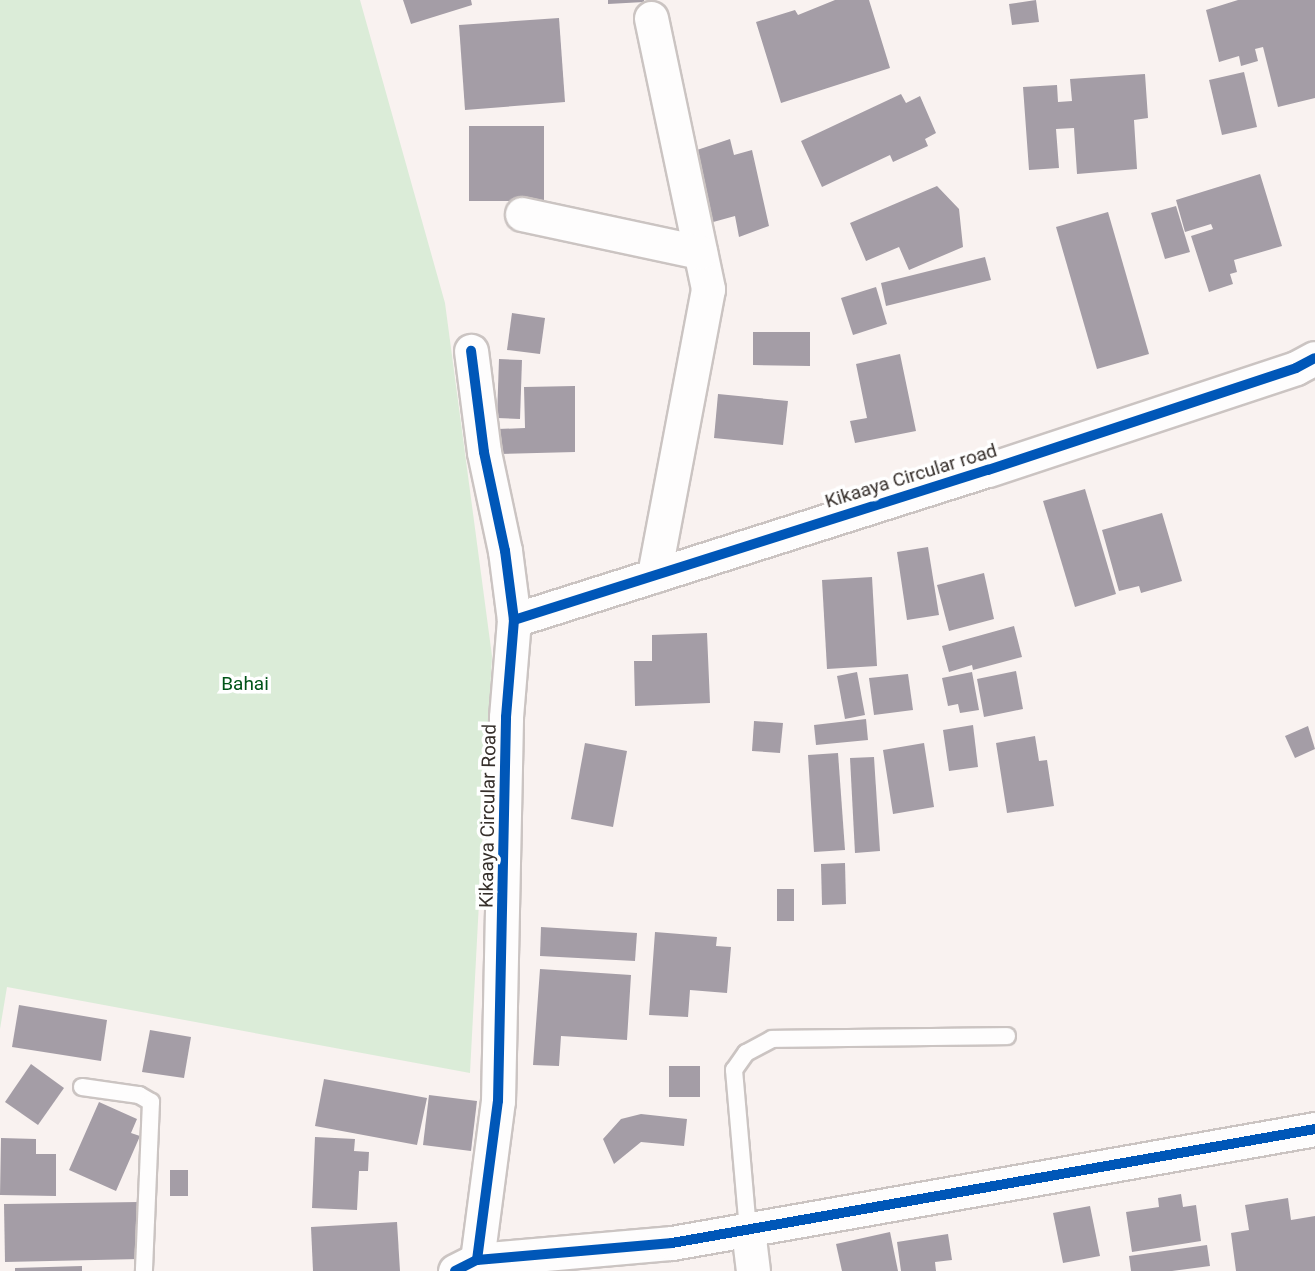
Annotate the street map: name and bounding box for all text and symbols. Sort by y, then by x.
street label: Kikaaya Circular road [822,439,1000,513]
park label: Bahai [221,673,269,695]
street label: Kikaaya Circular Road [475,724,501,908]

